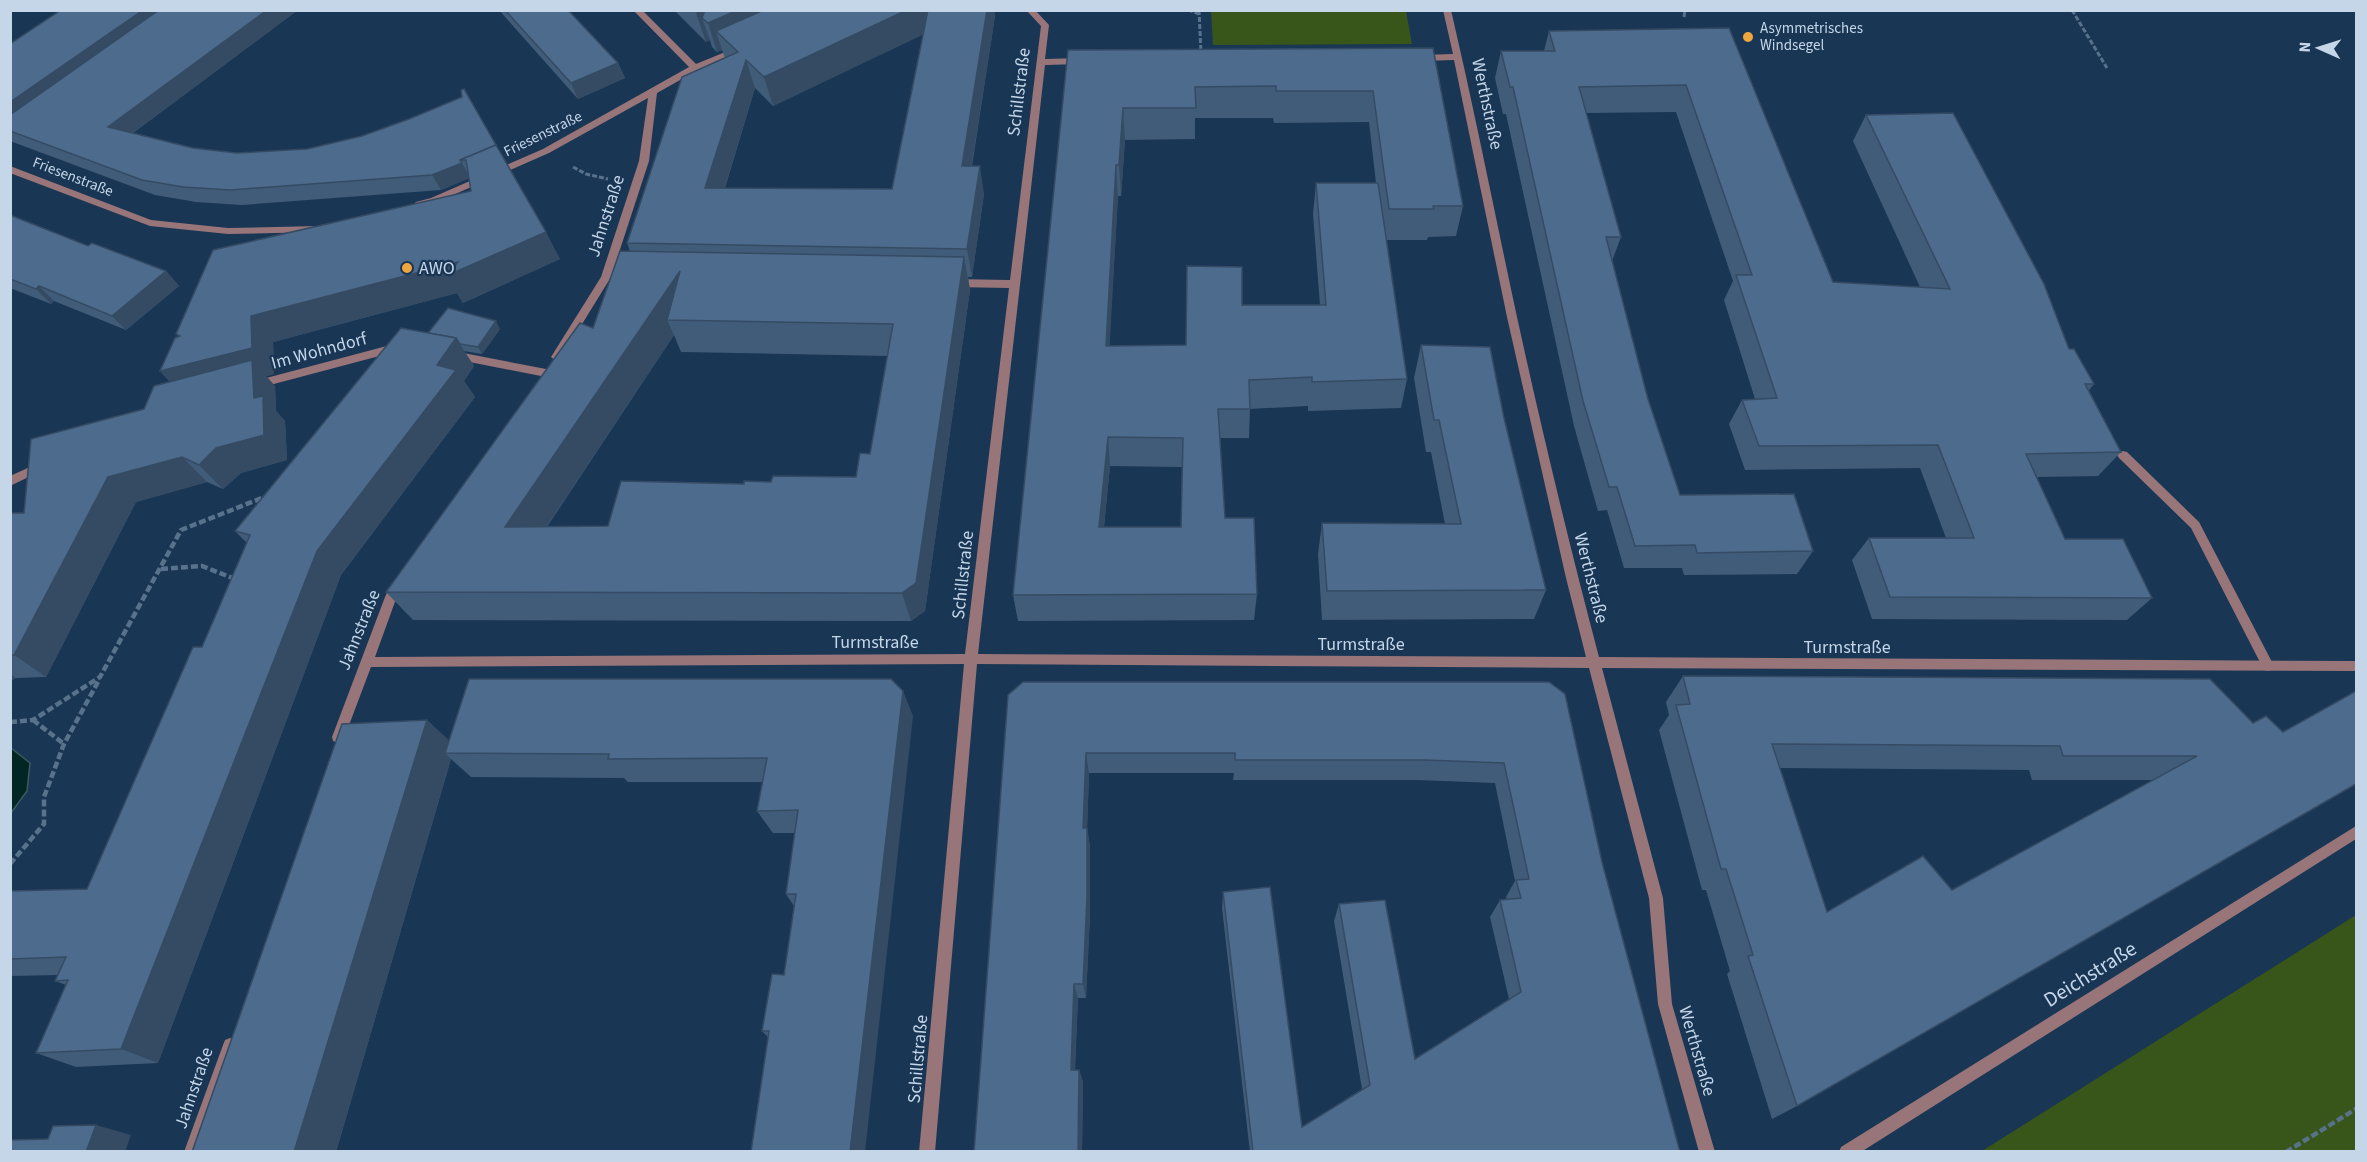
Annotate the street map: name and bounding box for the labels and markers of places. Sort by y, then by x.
place label: Asymmetrisches Windsegel [1760,18,1863,56]
marker: Asymmetrisches Windsegel [1741,30,1755,44]
place label: AWO [419,256,455,281]
marker: AWO [400,261,414,275]

